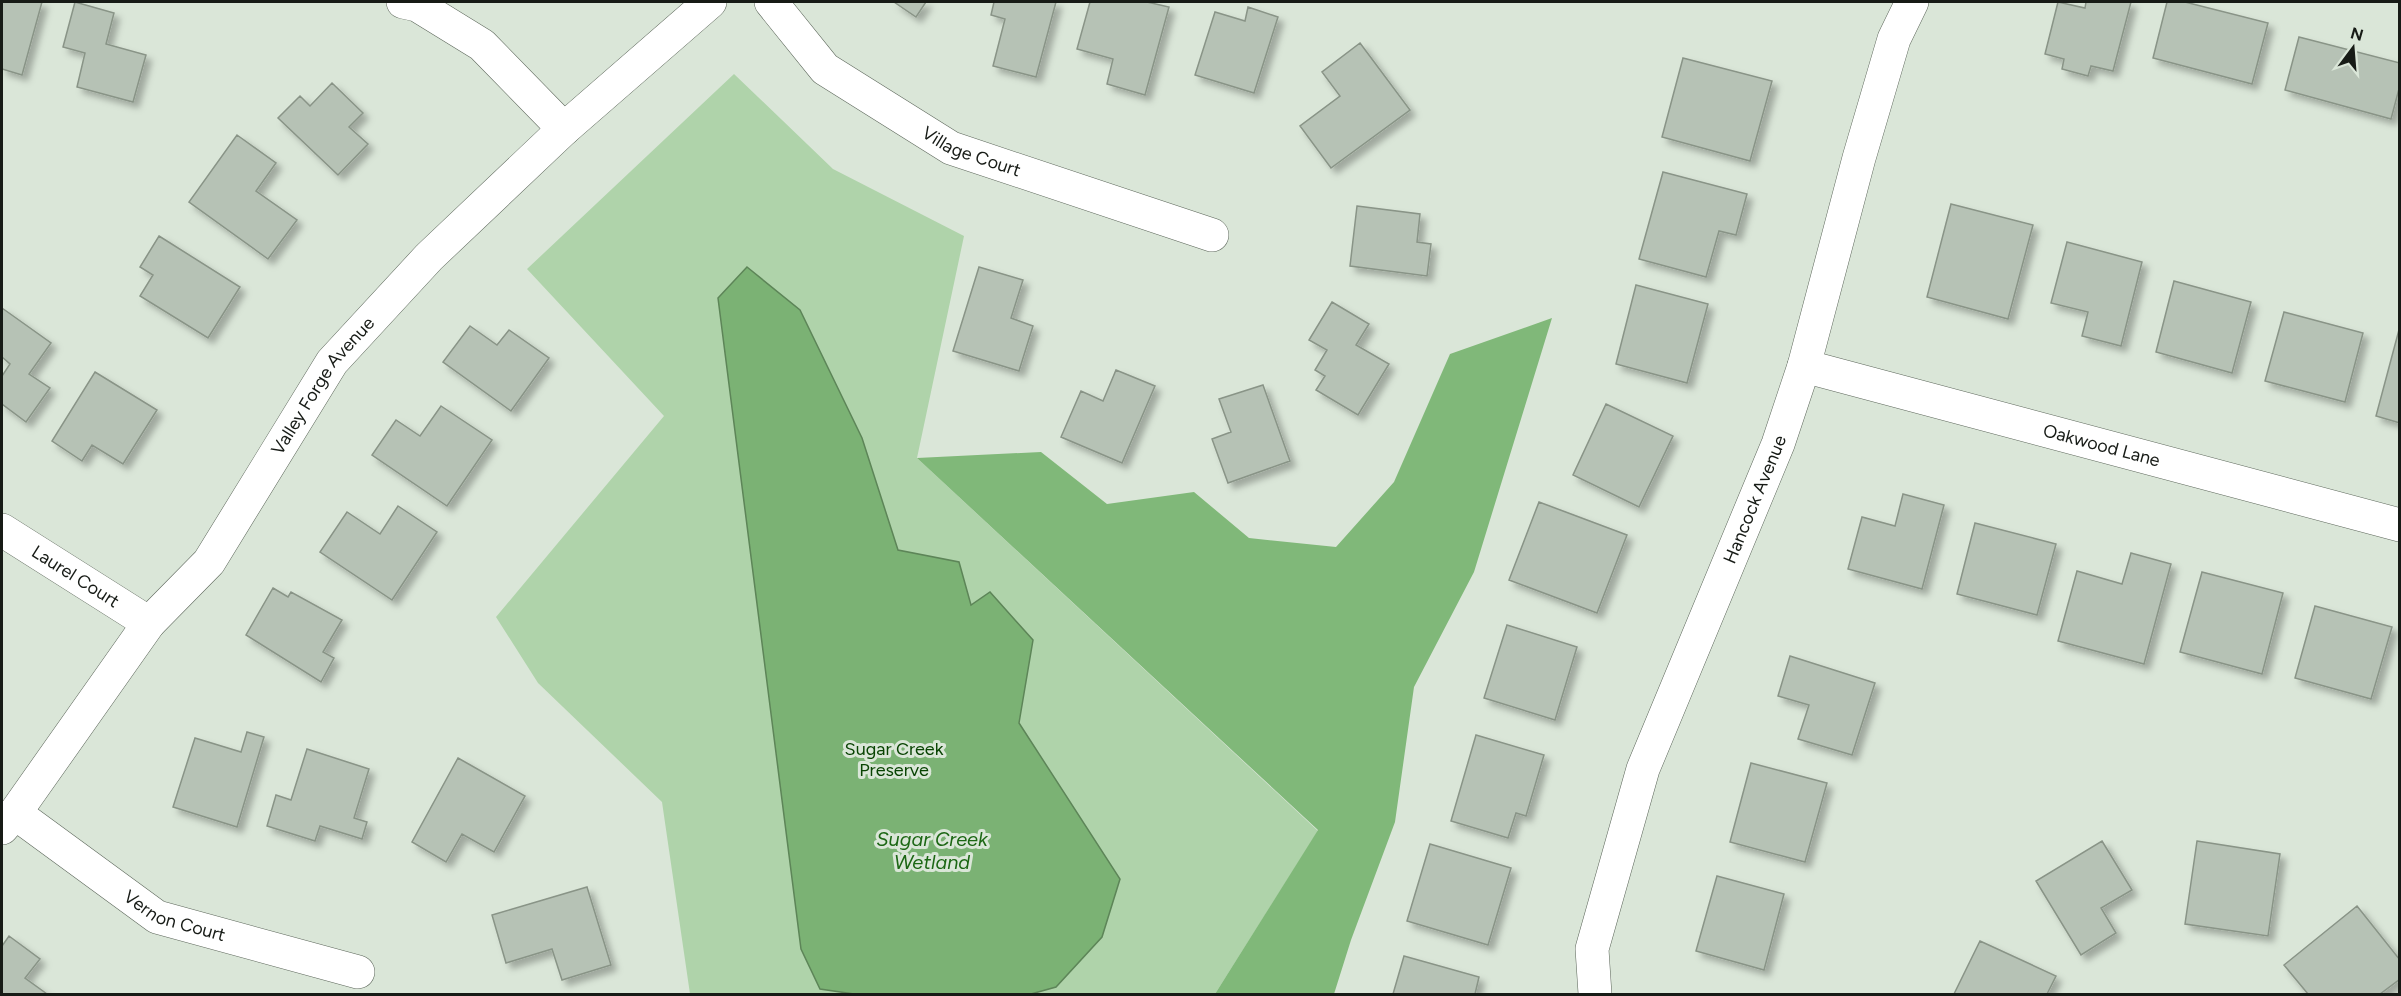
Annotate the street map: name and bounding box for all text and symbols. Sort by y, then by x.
north arrow [2323,18,2383,78]
text: N [2348,23,2366,45]
street label: Village Court [918,122,1024,182]
street label: Valley Forge Avenue [267,312,379,459]
street label: Oakwood Lane [2041,419,2163,472]
street label: Hancock Avenue [1719,432,1791,567]
street label: Laurel Court [28,541,124,612]
park label: Sugar Creek Preserve [845,738,944,781]
water label: Sugar Creek Wetland [876,827,989,874]
street label: Vernon Court [119,885,228,946]

